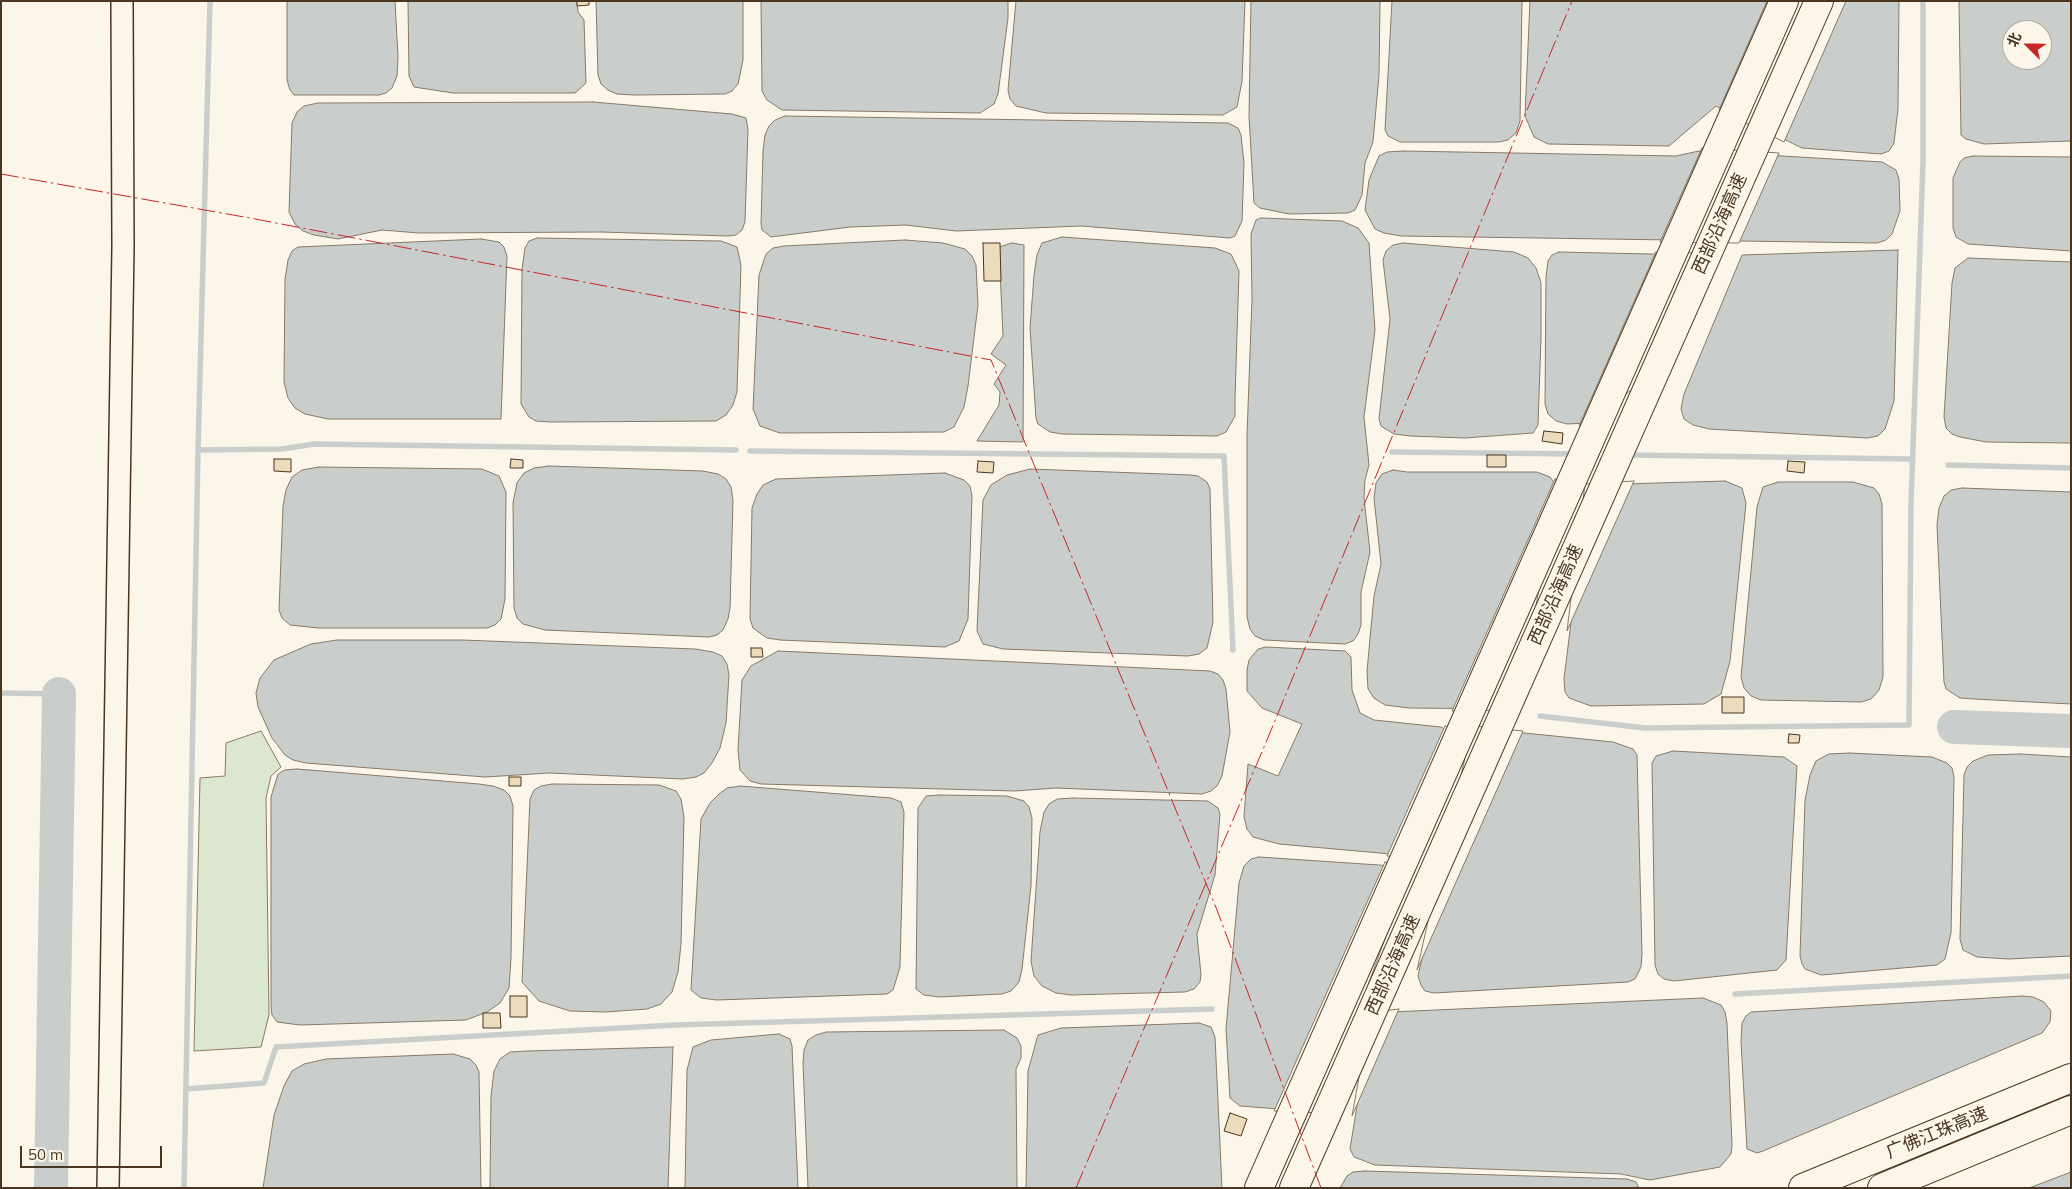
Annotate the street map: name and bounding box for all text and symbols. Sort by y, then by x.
north arrow [2002,20,2052,70]
text: 北 [2003,30,2025,49]
street label: 西部沿海高速 [1688,170,1752,278]
street label: 西部沿海高速 [1524,541,1588,649]
street label: 西部沿海高速 [1361,911,1425,1019]
street label: 广佛江珠高速 [1883,1103,1991,1163]
scale bar [22,1136,165,1168]
text: 50 m [28,1145,63,1164]

